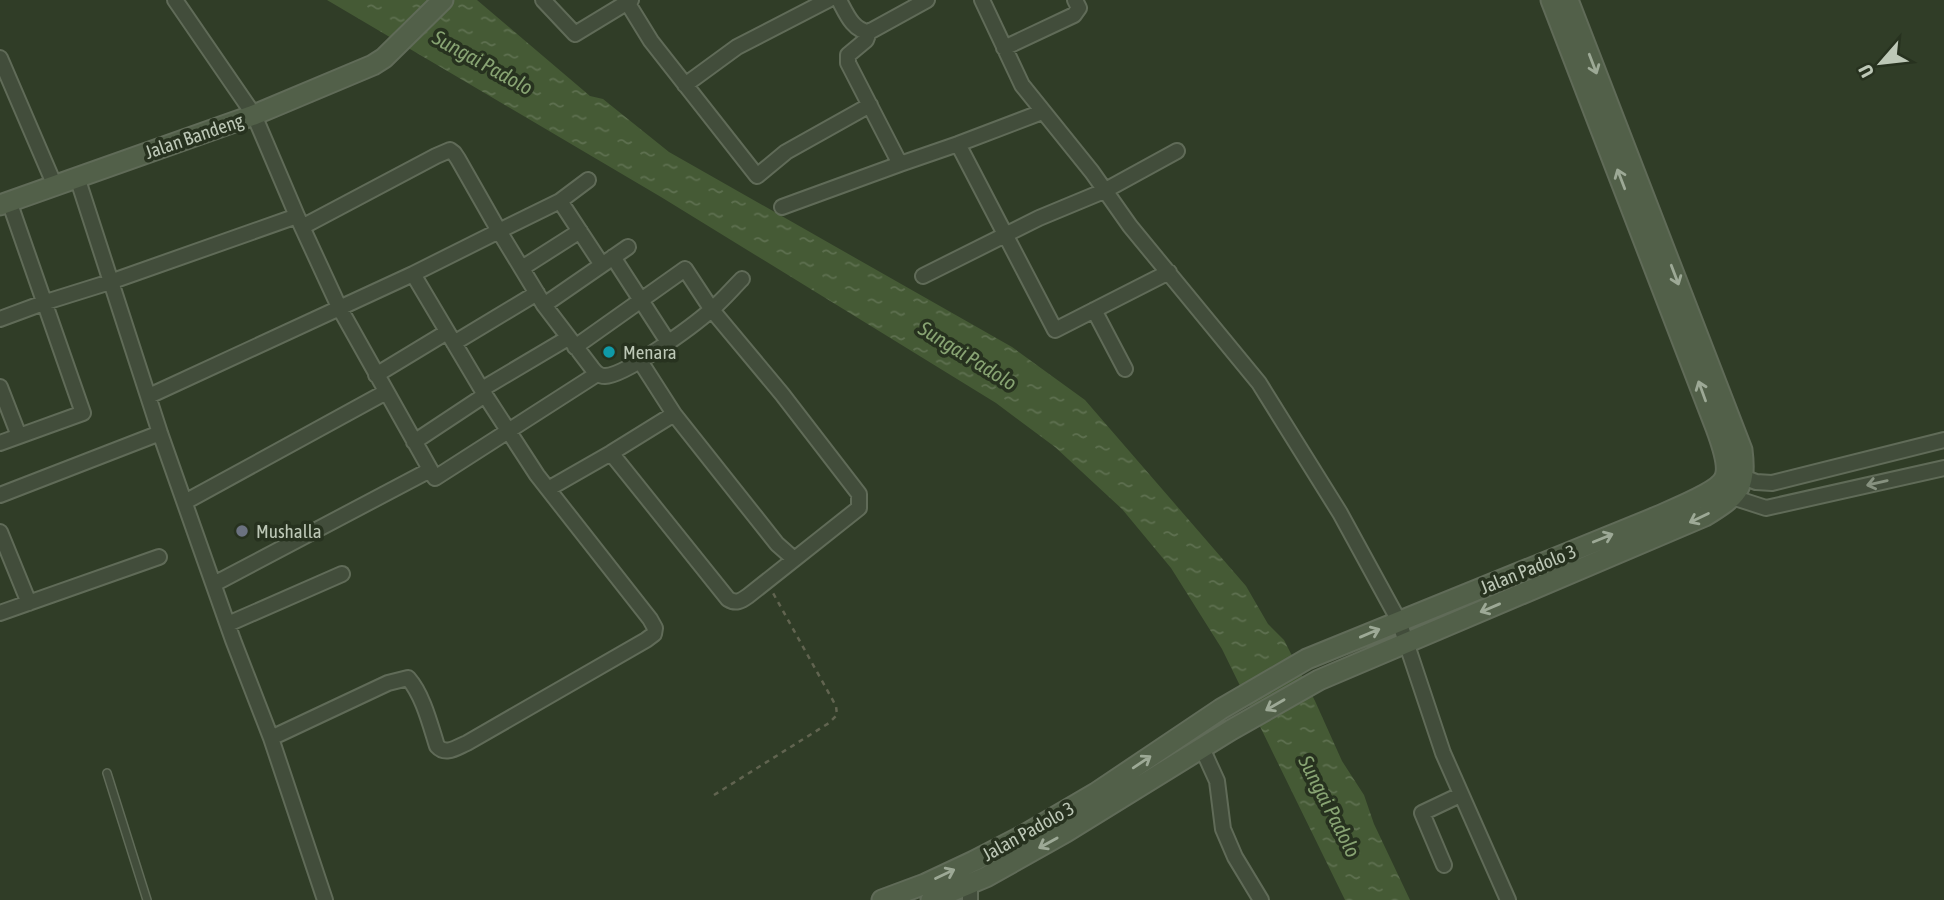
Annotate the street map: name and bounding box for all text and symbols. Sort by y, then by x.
water label: Sungai Padolo [428,24,537,99]
north arrow [1846,28,1916,98]
one-way arrow [1587,52,1600,74]
text: U [1854,61,1878,81]
street label: Jalan Bandeng [142,109,247,163]
one-way arrow [1613,168,1626,190]
one-way arrow [1670,264,1683,286]
water label: Sungai Padolo [914,315,1021,395]
place label: Menara [623,341,676,363]
marker: Menara [601,344,617,360]
one-way arrow [1695,381,1707,403]
one-way arrow [1867,477,1889,490]
one-way arrow [1689,512,1710,525]
place label: Mushalla [256,520,322,542]
marker: Mushalla [234,523,250,539]
one-way arrow [1592,531,1614,544]
street label: Jalan Padolo 3 [1477,540,1579,598]
one-way arrow [1480,602,1502,615]
one-way arrow [1358,625,1380,638]
one-way arrow [1265,698,1285,712]
water label: Sungai Padolo [1294,750,1366,861]
one-way arrow [1132,755,1151,769]
street label: Jalan Padolo 3 [978,797,1078,865]
one-way arrow [1038,836,1058,850]
one-way arrow [934,867,955,880]

